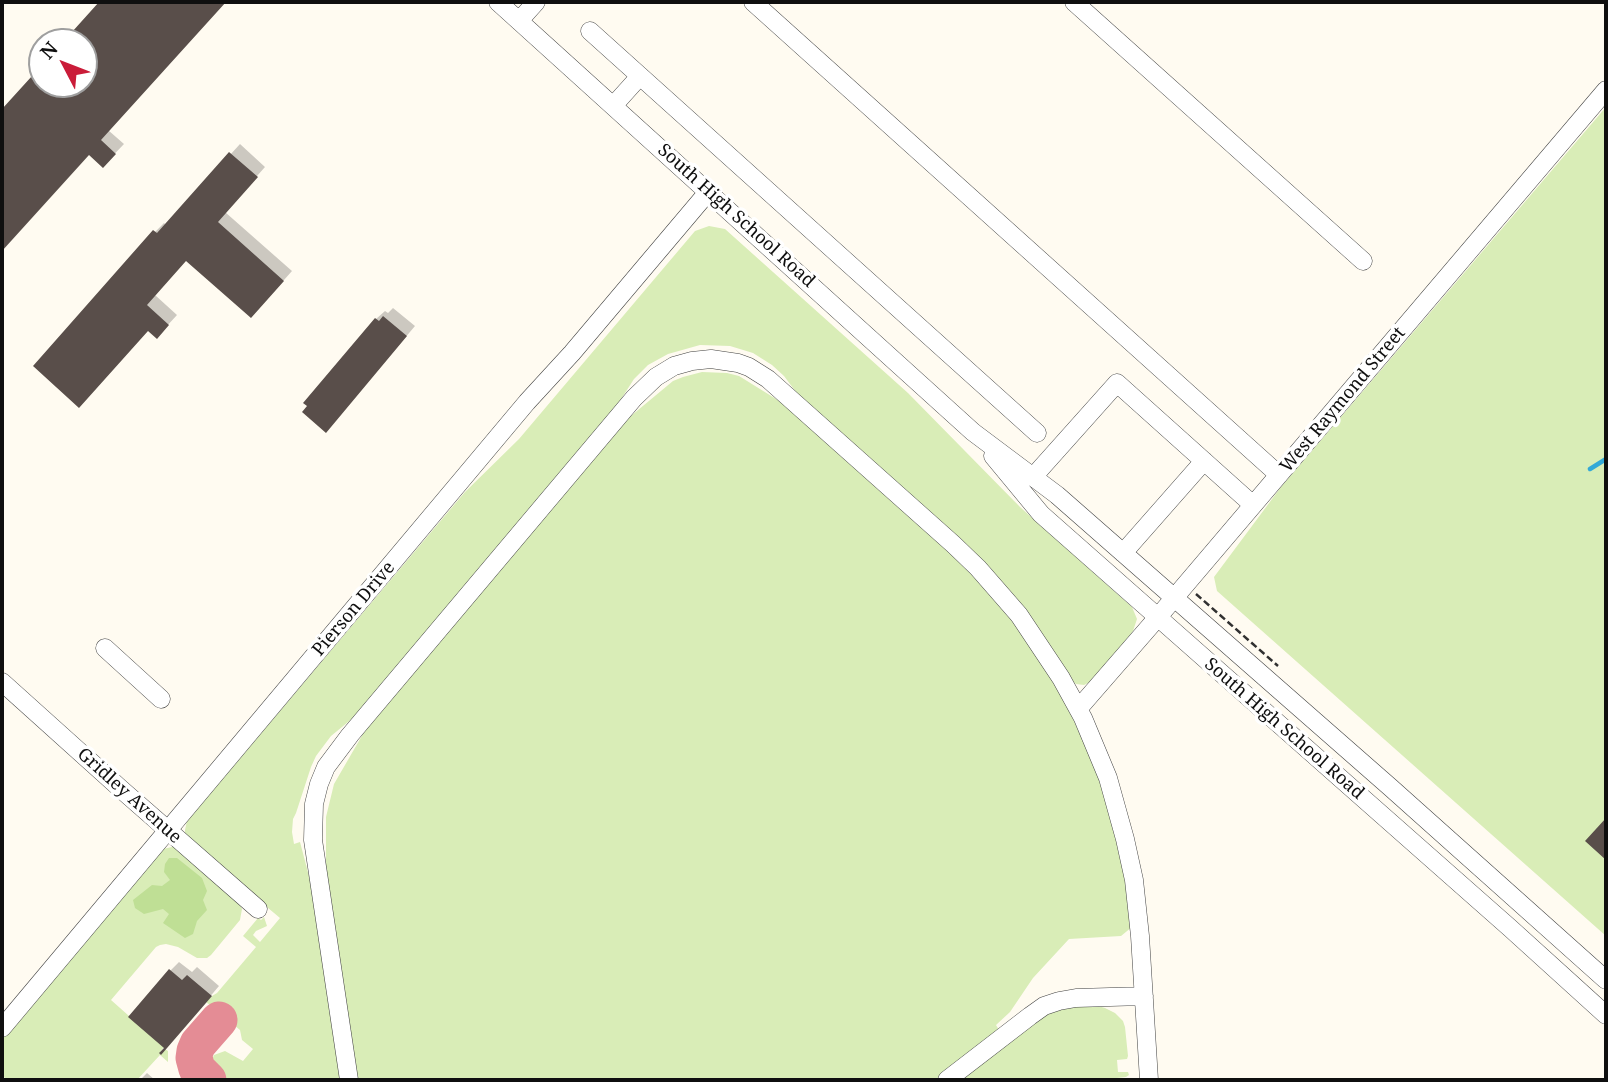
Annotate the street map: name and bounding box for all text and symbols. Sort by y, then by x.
north arrow [28,28,98,98]
text: N [34,36,64,65]
street label: South High School Road [653,140,819,292]
street label: West Raymond Street [1276,323,1410,477]
street label: Pierson Drive [308,557,400,661]
street label: South High School Road [1200,654,1368,804]
street label: Gridley Avenue [73,744,185,848]

